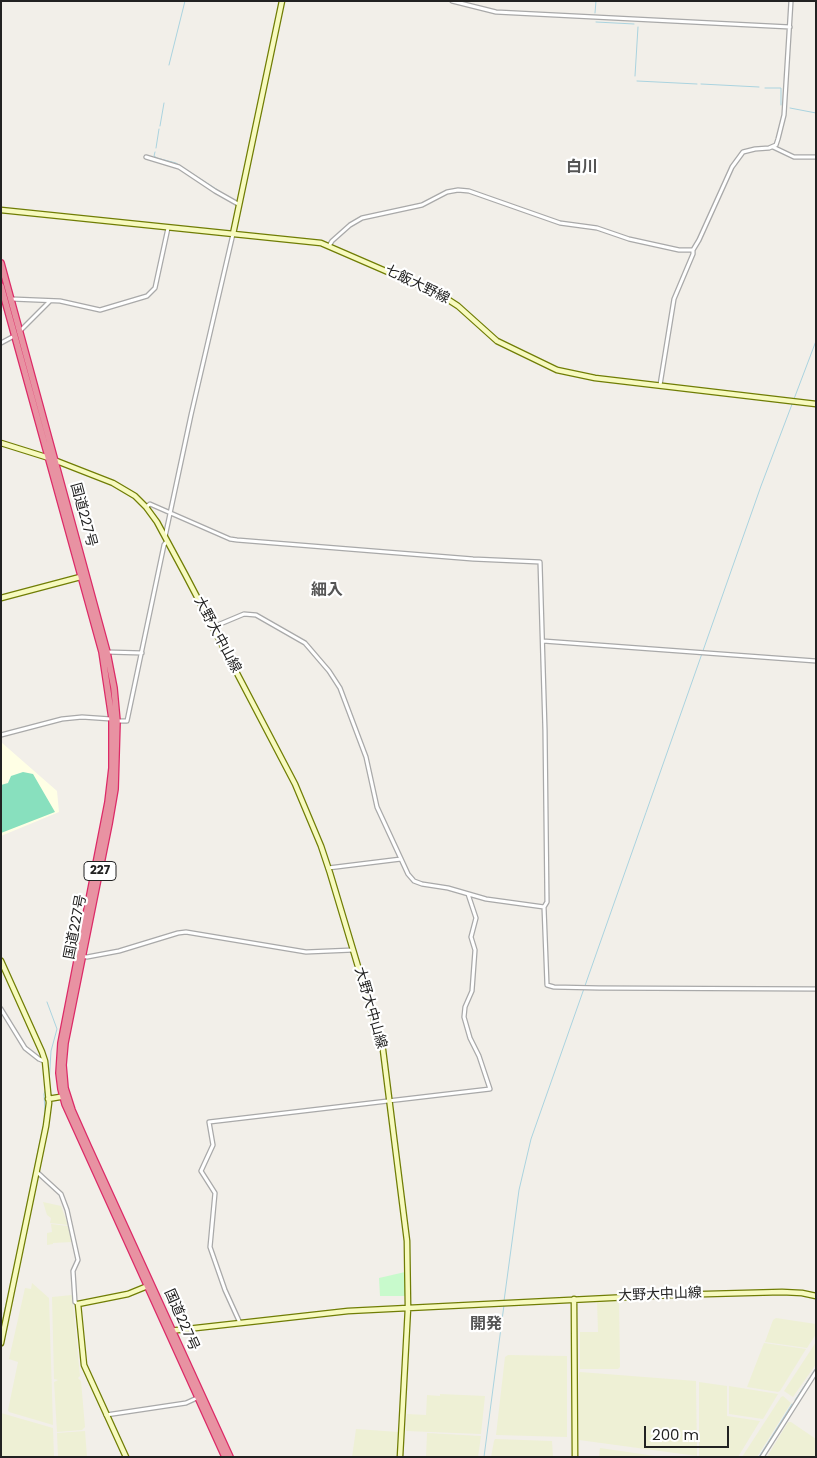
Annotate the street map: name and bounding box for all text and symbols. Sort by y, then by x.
district label: 白川 [566,158,598,178]
street label: 七飯大野線 [382,262,452,308]
street label: 国道227号 [66,481,100,549]
district label: 細入 [311,581,343,601]
street label: 大野大中山線 [190,594,244,676]
road number: 227 [84,861,116,880]
street label: 国道227号 [61,893,91,961]
street label: 大野大中山線 [350,965,390,1051]
street label: 大野大中山線 [618,1285,702,1305]
street label: 国道227号 [160,1287,202,1353]
district label: 開発 [470,1315,502,1335]
scale bar [647,1416,732,1448]
text: 200 m [652,1424,699,1445]

